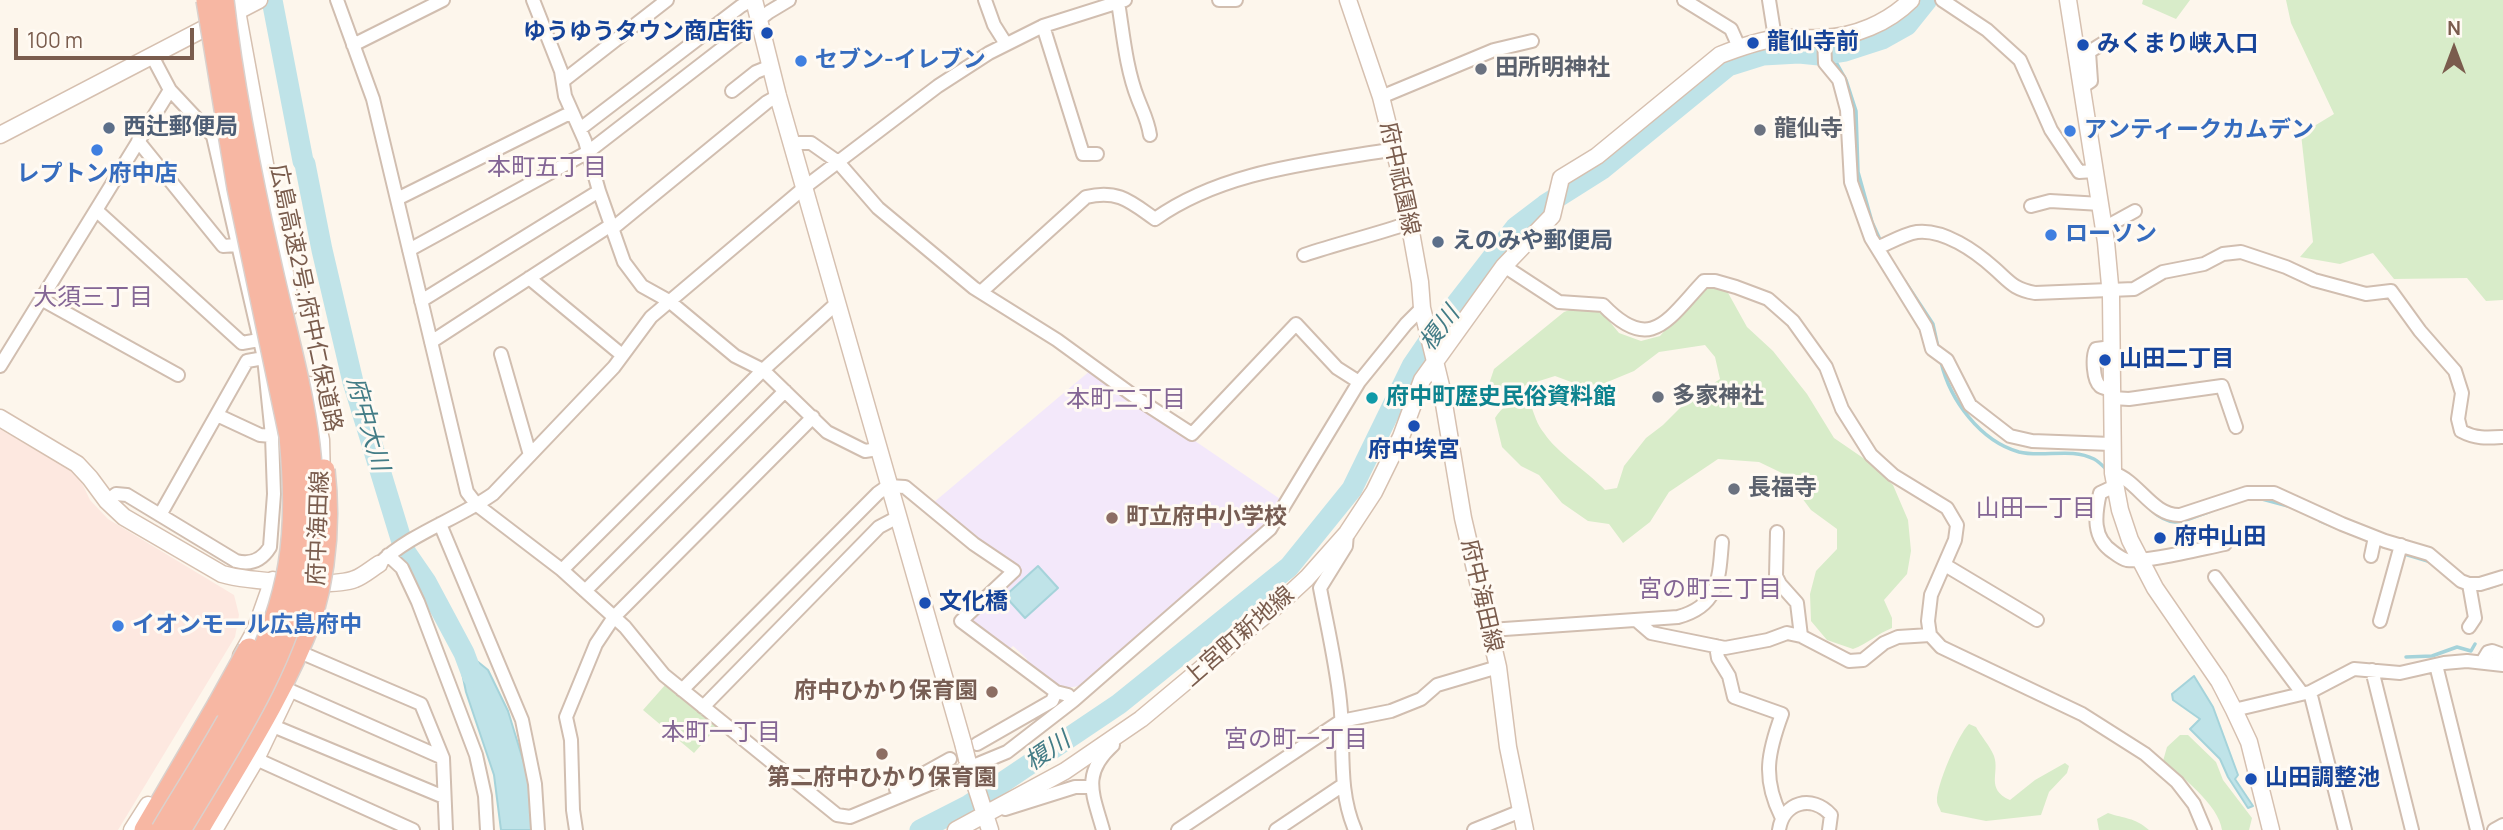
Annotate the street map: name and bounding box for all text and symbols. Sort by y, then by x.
scale bar [18,14,198,58]
north arrow [2419,14,2489,84]
text: N [2447,15,2461,41]
place label: ゆうゆうタウン商店街 [523,19,753,47]
marker: ゆうゆうタウン商店街 [759,25,775,41]
text: 100 m [27,26,83,54]
place label: 龍仙寺前 [1767,29,1859,57]
place label: みくまり峡入口 [2097,31,2258,59]
marker: 龍仙寺前 [1745,35,1761,51]
marker: みくまり峡入口 [2075,37,2091,53]
place label: セブン-イレブン [815,47,986,75]
marker: セブン-イレブン [793,53,809,69]
place label: 田所明神社 [1495,55,1610,83]
marker: 田所明神社 [1473,61,1489,77]
place label: 西辻郵便局 [123,114,238,142]
place label: 龍仙寺 [1774,116,1843,144]
place label: アンティークカムデン [2084,117,2314,145]
marker: 西辻郵便局 [101,120,117,136]
street label: 府中祇園線 [1374,120,1424,238]
marker: 龍仙寺 [1752,122,1768,138]
marker: アンティークカムデン [2062,123,2078,139]
marker: レプトン府中店 [89,142,105,158]
district label: 本町五丁目 [487,154,607,182]
place label: レプトン府中店 [17,161,177,189]
street label: 広島高速2号;府中仁保道路 [263,162,347,434]
place label: ローソン [2065,221,2157,249]
marker: ローソン [2043,227,2059,243]
place label: えのみや郵便局 [1452,228,1613,256]
marker: えのみや郵便局 [1430,234,1446,250]
district label: 大須三丁目 [33,284,153,312]
water label: 榎川 [1414,301,1466,357]
place label: 山田二丁目 [2119,346,2234,374]
marker: 山田二丁目 [2097,352,2113,368]
water label: 府中大川 [340,374,394,474]
place label: 多家神社 [1672,383,1764,411]
place label: 府中町歴史民俗資料館 [1386,384,1616,412]
district label: 本町二丁目 [1066,386,1186,414]
marker: 多家神社 [1650,389,1666,405]
marker: 府中町歴史民俗資料館 [1364,390,1380,406]
marker: 府中埃宮 [1406,418,1422,434]
place label: 府中埃宮 [1368,437,1460,465]
street label: 府中海田線 [303,470,335,586]
place label: 長福寺 [1748,475,1817,503]
marker: 長福寺 [1726,481,1742,497]
district label: 山田一丁目 [1976,495,2096,523]
place label: 町立府中小学校 [1126,504,1287,532]
marker: 町立府中小学校 [1104,510,1120,526]
place label: 府中山田 [2174,524,2266,552]
marker: 府中山田 [2152,530,2168,546]
street label: 府中海田線 [1455,537,1507,655]
district label: 宮の町三丁目 [1638,576,1782,604]
street label: 上宮町新地線 [1178,581,1300,693]
place label: 文化橋 [939,589,1008,617]
marker: 文化橋 [917,595,933,611]
place label: イオンモール広島府中 [132,612,362,640]
marker: イオンモール広島府中 [110,618,126,634]
place label: 府中ひかり保育園 [794,678,978,706]
marker: 府中ひかり保育園 [984,684,1000,700]
district label: 本町一丁目 [661,719,781,747]
district label: 宮の町一丁目 [1224,726,1368,754]
water label: 榎川 [1020,727,1076,777]
marker: 第二府中ひかり保育園 [874,746,890,762]
place label: 第二府中ひかり保育園 [767,765,997,793]
place label: 山田調整池 [2265,765,2380,793]
marker: 山田調整池 [2243,771,2259,787]

